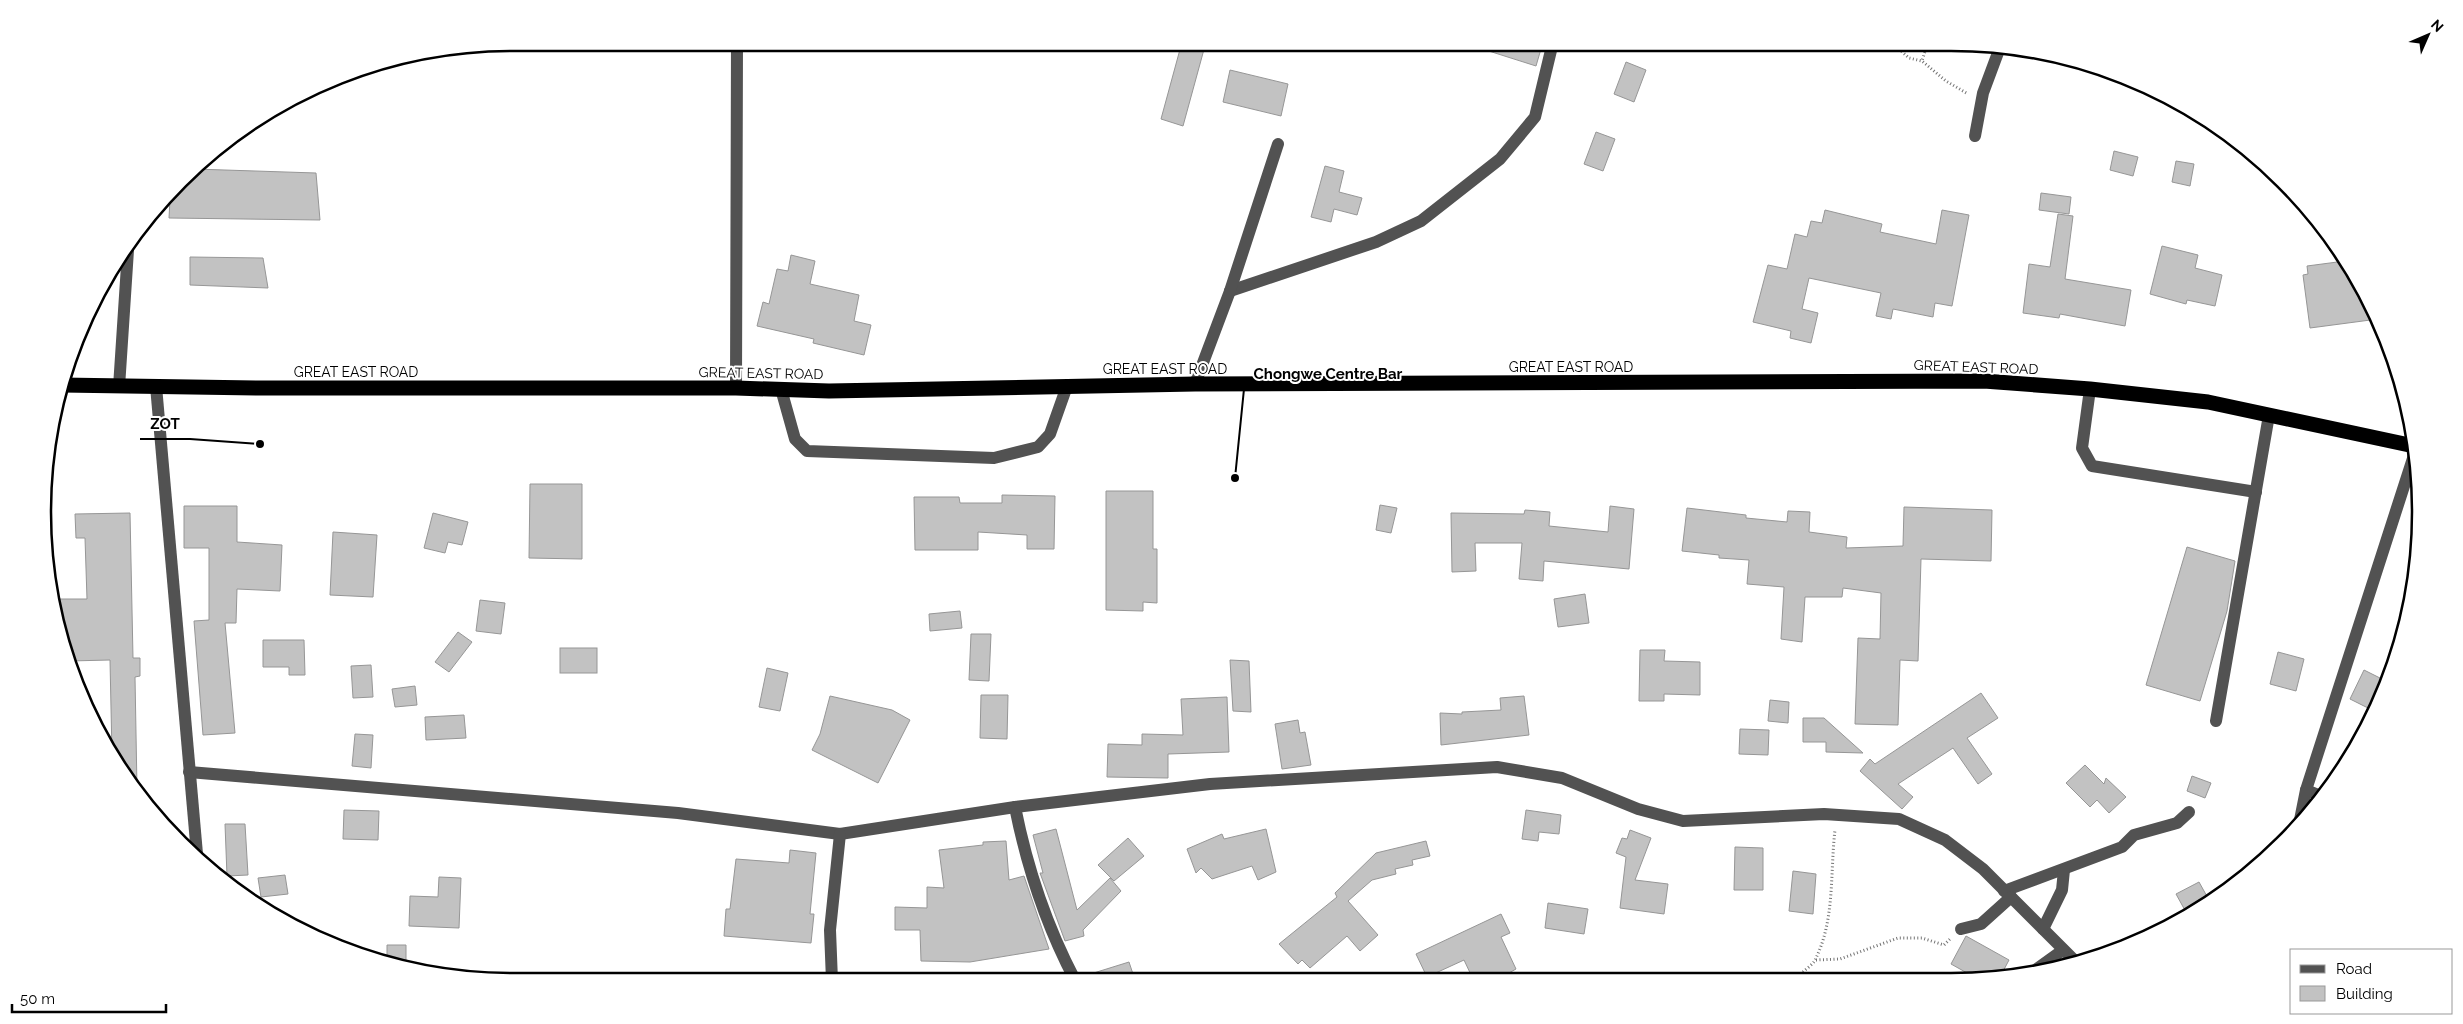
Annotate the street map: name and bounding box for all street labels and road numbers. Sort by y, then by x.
street label: GREAT EAST ROAD [1913,357,2039,377]
street label: GREAT EAST ROAD [1509,359,1633,375]
street label: GREAT EAST ROAD [1103,361,1227,377]
street label: GREAT EAST ROAD [294,364,418,380]
street label: GREAT EAST ROAD [699,364,823,382]

